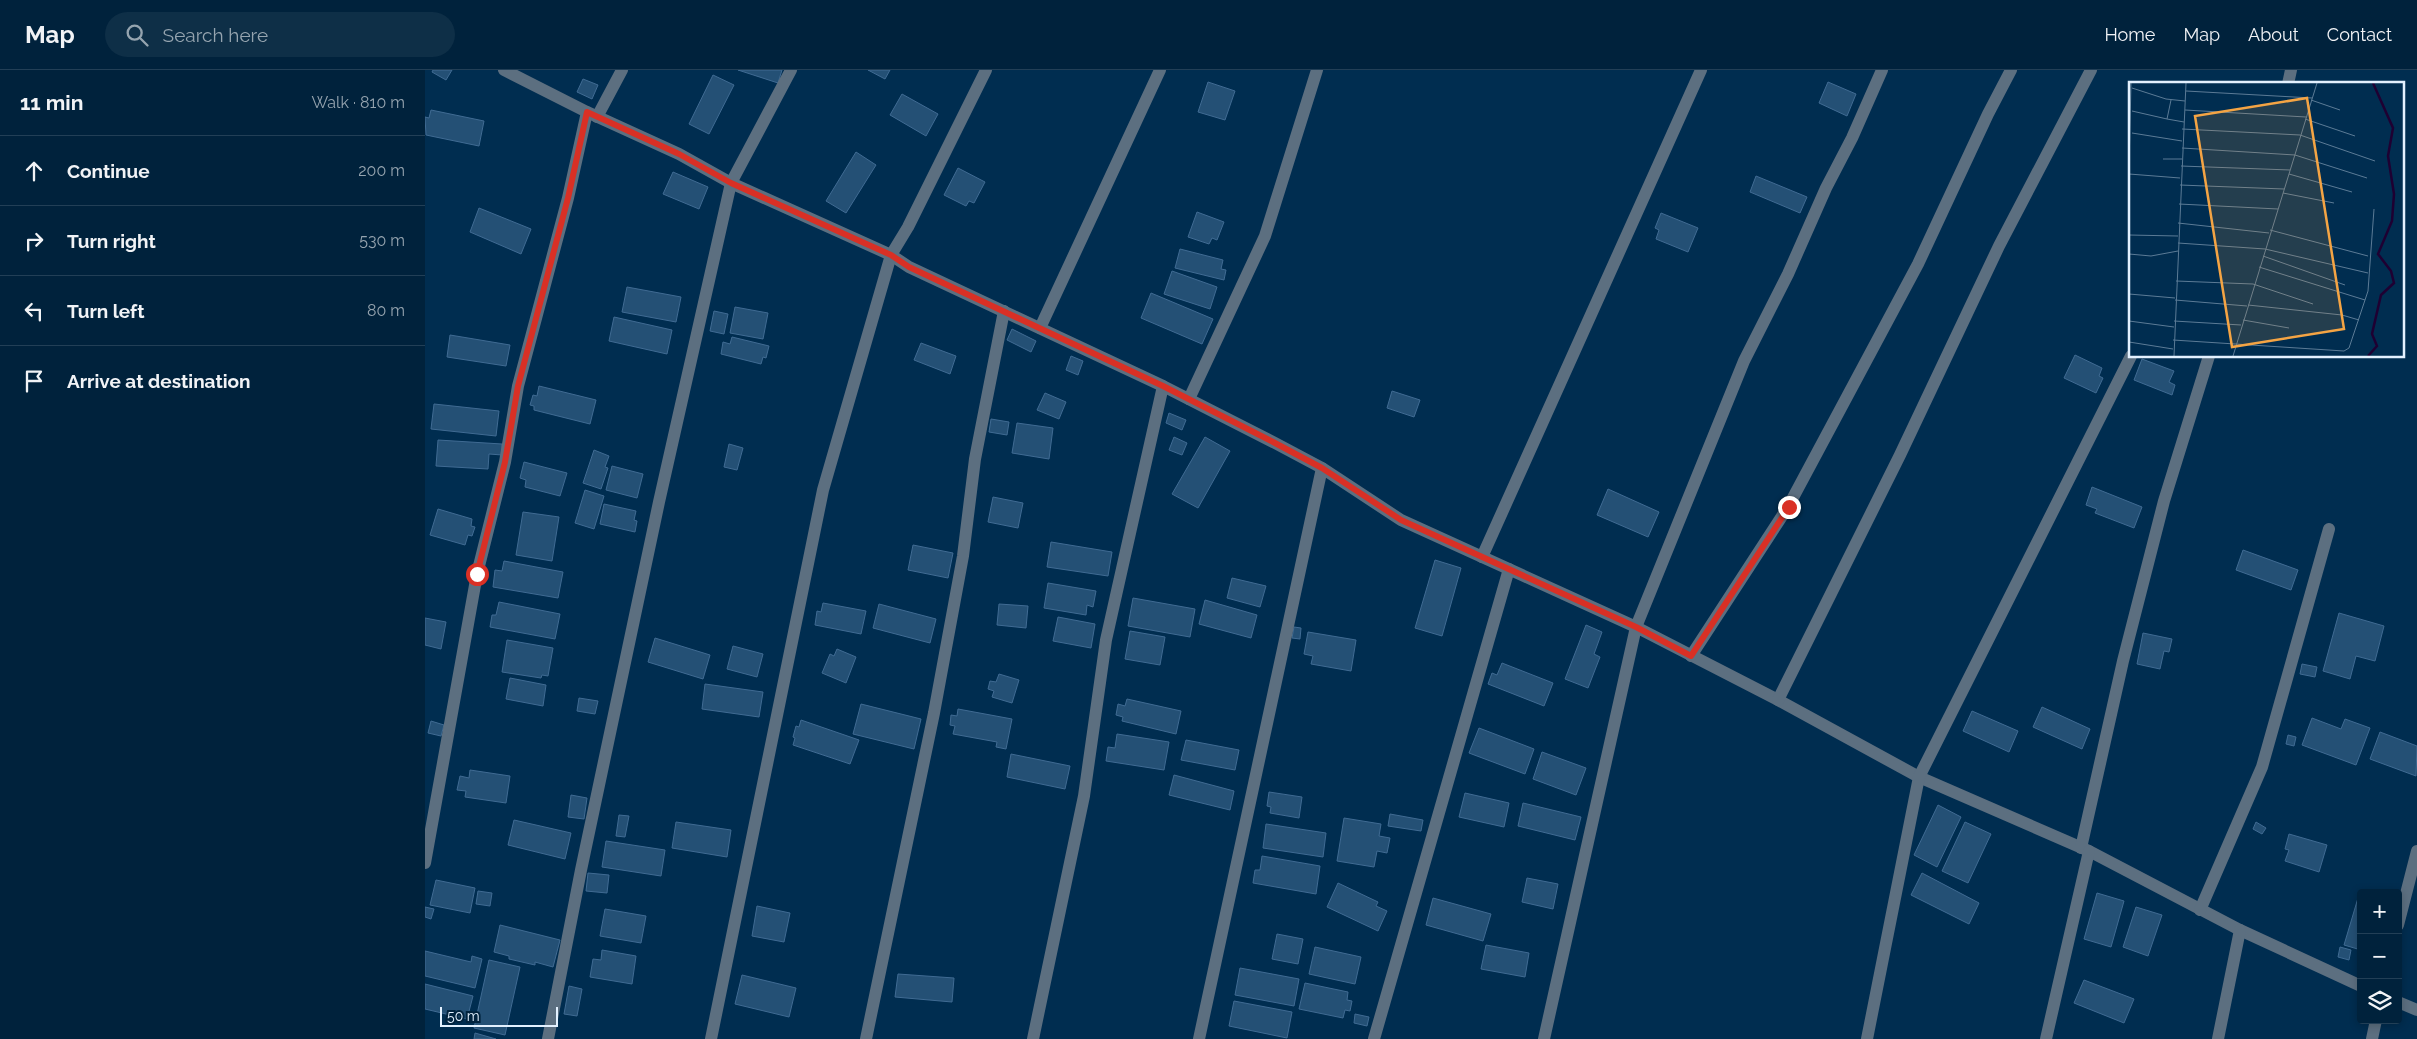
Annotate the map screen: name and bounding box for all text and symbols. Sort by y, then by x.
search box [105,12,455,57]
text: Map [25,20,75,49]
icon: search [123,21,151,49]
text: Search here [163,24,268,46]
text: Home [2104,24,2155,45]
text: Map [2183,24,2220,45]
text: About [2248,24,2299,45]
text: Contact [2327,24,2392,45]
inset map [2129,82,2405,358]
text: 11 min [20,90,83,115]
text: Walk · 810 m [311,93,405,112]
icon: ahead [20,157,48,185]
text: Continue [67,160,150,182]
text: 200 m [358,161,405,180]
icon: right [20,227,48,255]
text: Turn right [67,230,156,252]
text: 530 m [359,231,405,250]
icon: left [20,297,48,325]
text: Turn left [67,300,144,322]
text: 80 m [367,301,405,320]
icon: arrive [20,367,48,395]
text: Arrive at destination [67,370,251,392]
route end [1778,496,1801,519]
route start [466,563,489,586]
map controls [2357,889,2402,1024]
button: + [2357,889,2402,934]
button: − [2357,934,2402,979]
button: layers [2357,979,2402,1024]
scale bar [440,1004,557,1027]
text: 50 m [447,1008,480,1024]

